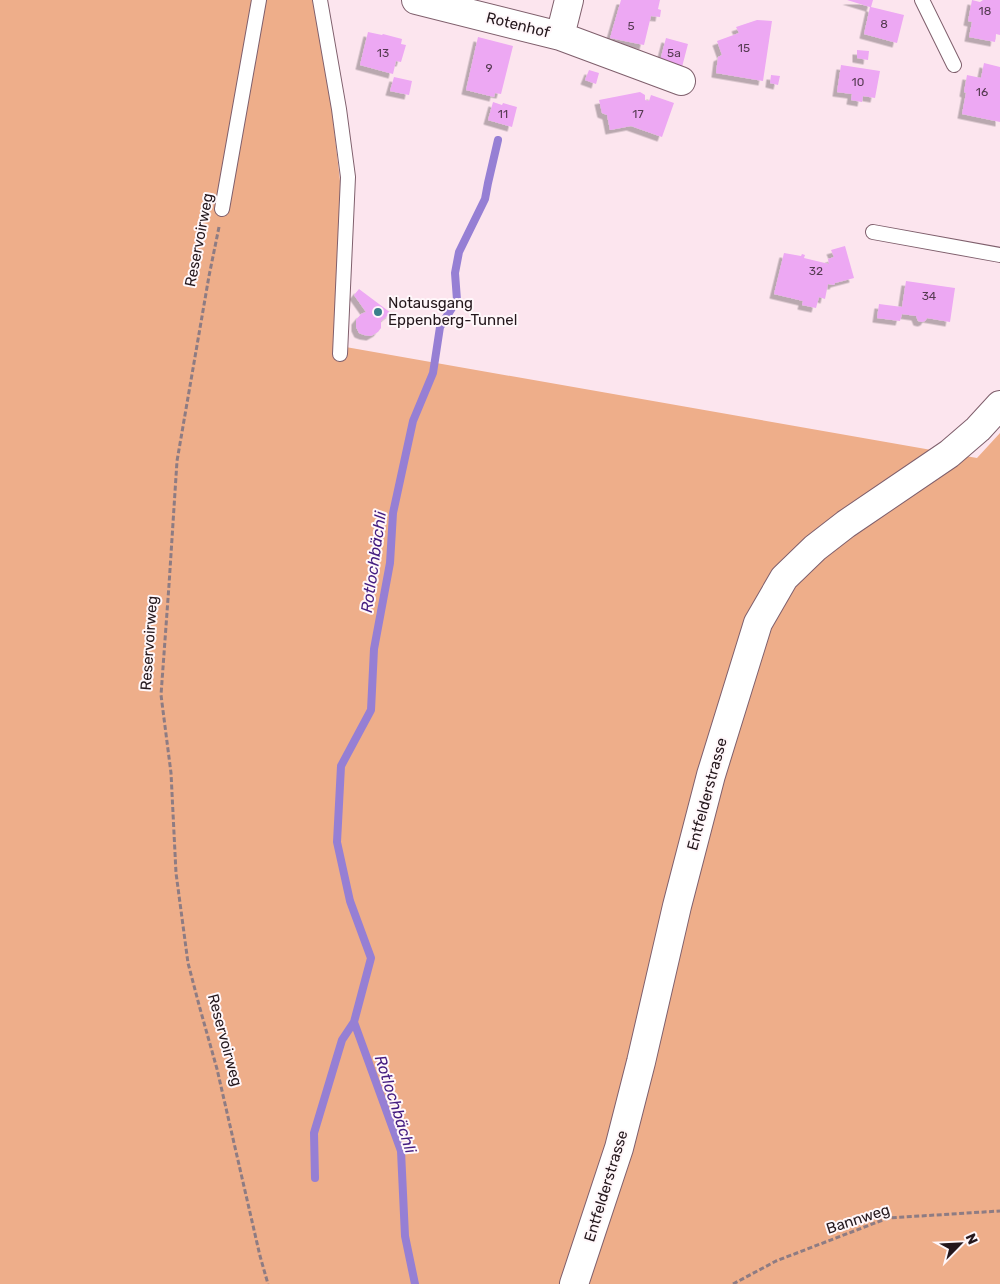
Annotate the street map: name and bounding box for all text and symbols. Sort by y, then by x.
house number: 18 [979,4,991,18]
street label: Rotenhof [484,8,552,42]
house number: 8 [880,17,888,31]
house number: 5 [627,19,635,33]
house number: 15 [738,41,750,55]
house number: 13 [377,46,389,60]
house number: 5a [667,46,681,60]
house number: 9 [485,61,493,75]
house number: 10 [852,75,864,89]
house number: 16 [976,85,988,99]
house number: 11 [498,107,508,121]
house number: 17 [632,107,644,121]
street label: Reservoirweg [181,192,217,288]
house number: 32 [809,264,823,278]
house number: 34 [922,289,937,303]
place label: Notausgang Eppenberg-Tunnel [388,294,517,329]
marker: Notausgang Eppenberg-Tunnel [372,306,384,318]
water label: Rotlochbächli [357,509,390,614]
street label: Reservoirweg [137,595,161,691]
street label: Entfelderstrasse [683,736,731,852]
street label: Reservoirweg [204,992,246,1088]
water label: Rotlochbächli [371,1053,421,1157]
street label: Entfelderstrasse [580,1128,632,1244]
street label: Bannweg [824,1200,892,1238]
north arrow [935,1219,985,1269]
text: N [962,1231,981,1247]

